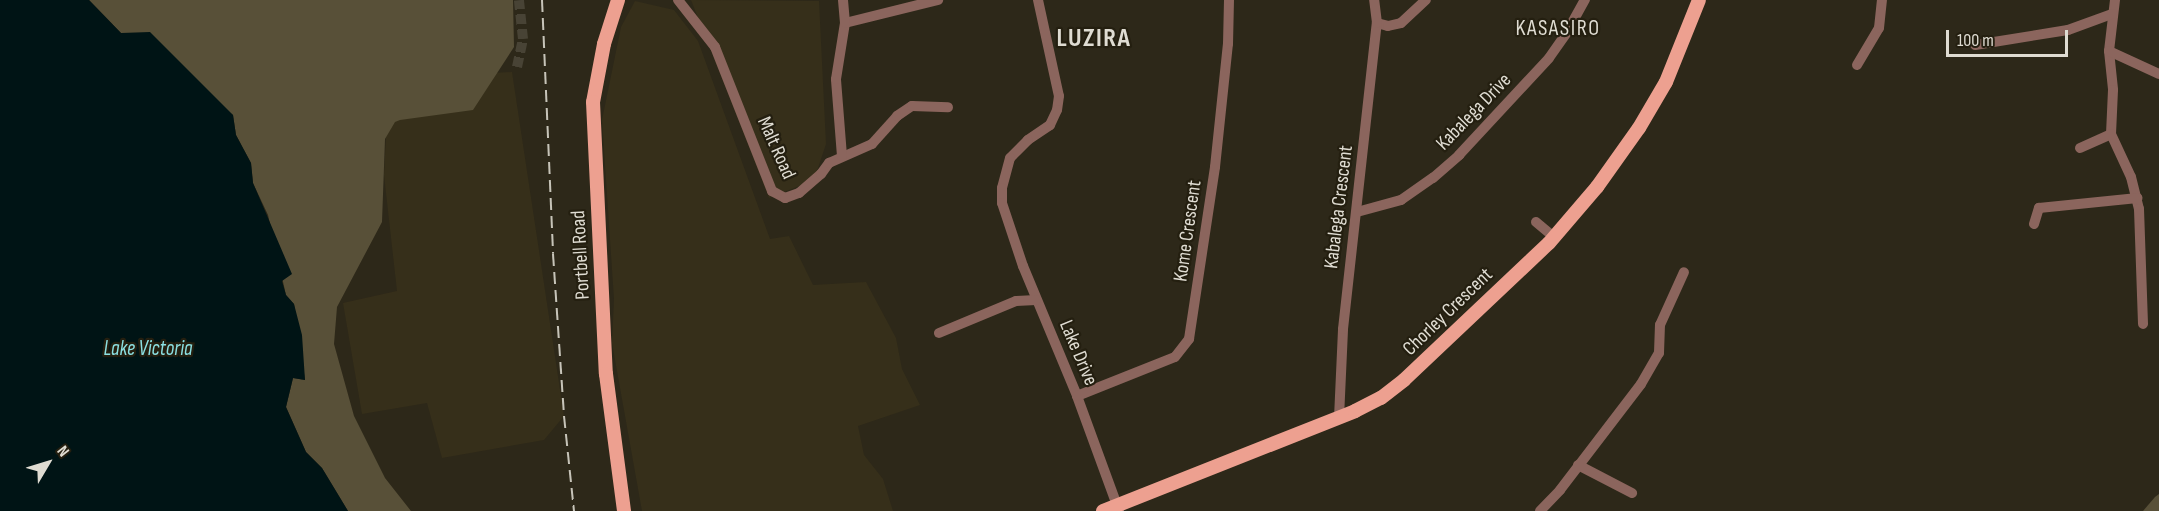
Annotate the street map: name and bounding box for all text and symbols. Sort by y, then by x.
district label: KASASIRO [1516,16,1600,42]
scale bar [1949,18,2070,56]
district label: LUZIRA [1057,23,1131,55]
text: 100 m [1957,30,1994,51]
street label: Kabalega Drive [1431,68,1517,156]
street label: Malt Road [752,113,800,183]
street label: Kabalega Crescent [1320,144,1358,270]
street label: Kome Crescent [1169,179,1207,283]
street label: Portbell Road [567,210,595,300]
street label: Chorley Crescent [1398,263,1498,361]
street label: Lake Drive [1054,317,1102,389]
water label: Lake Victoria [104,336,192,362]
north arrow [18,433,78,493]
text: N [52,442,73,461]

